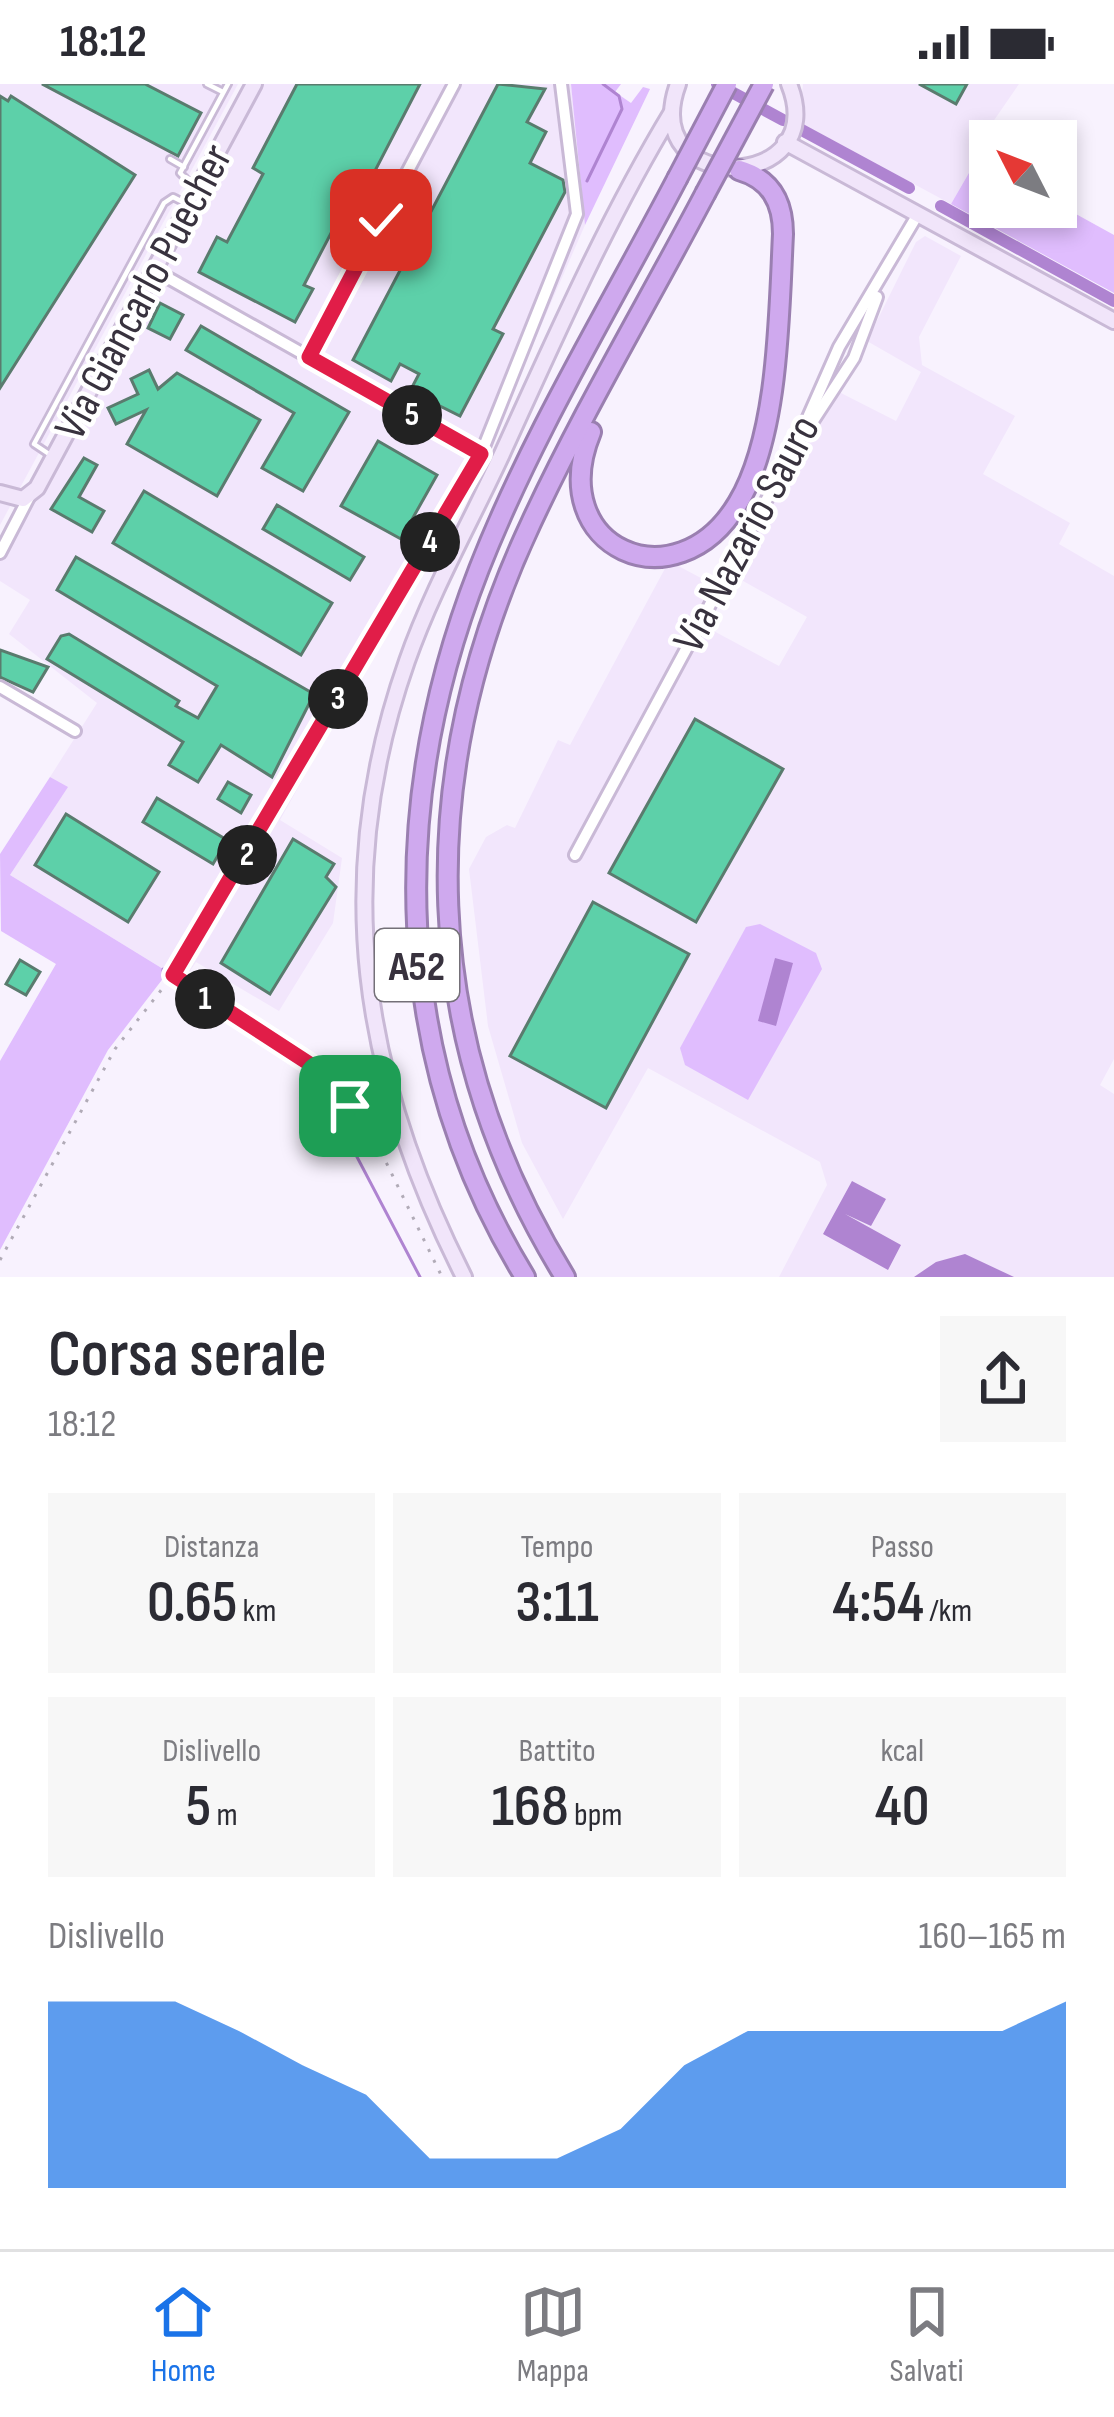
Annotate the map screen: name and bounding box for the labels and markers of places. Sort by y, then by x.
pin [330,169,432,271]
pin: 5 [382,385,442,445]
pin: 4 [400,512,460,572]
pin: 3 [308,669,368,729]
pin: 2 [217,825,277,885]
pin: 1 [175,969,235,1029]
pin [299,1055,401,1157]

